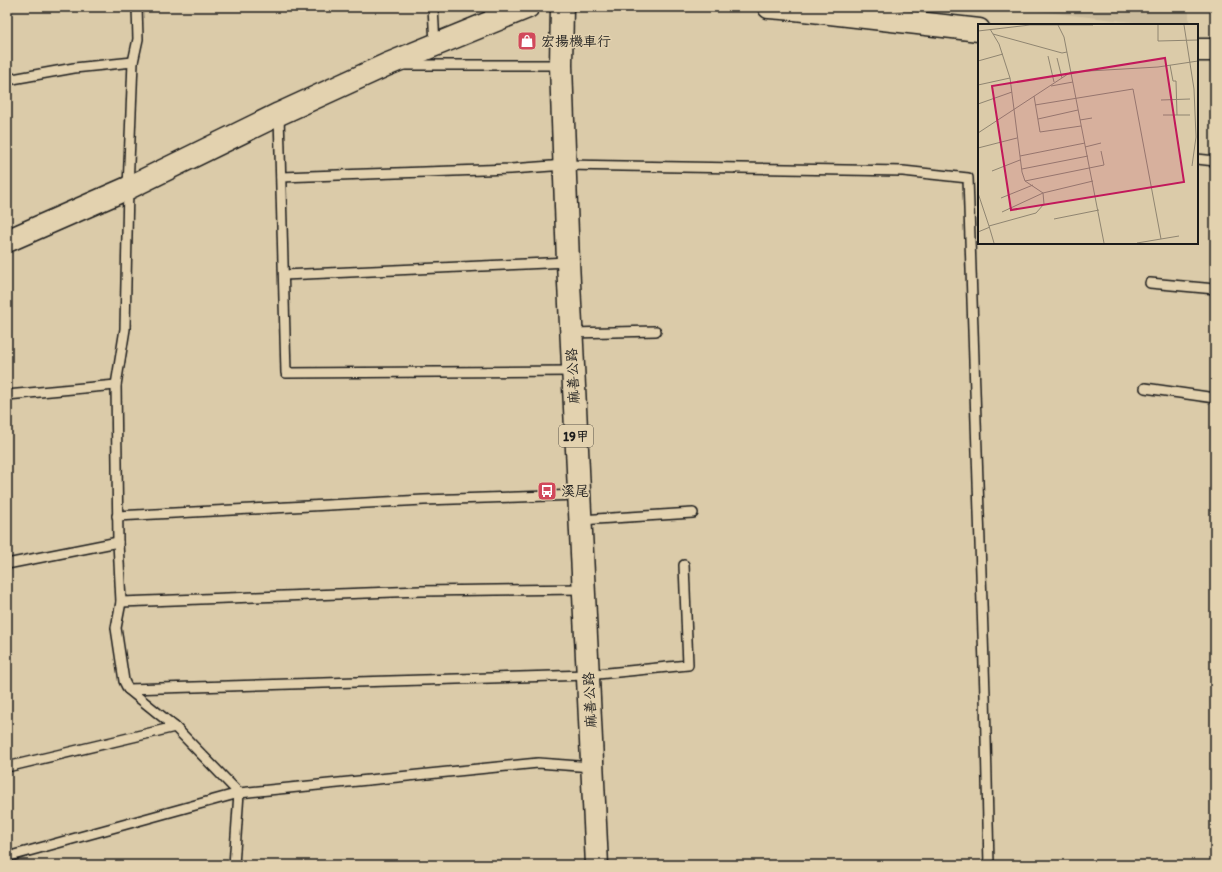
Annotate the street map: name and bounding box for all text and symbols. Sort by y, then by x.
inset map [978,24,1198,244]
shop icon: 宏揚機車行 [516,30,538,52]
place label: 宏揚機車行 [541,33,611,50]
street label: 麻善公路 [563,348,583,404]
road number: 19甲 [559,425,593,447]
bus stop icon: 溪尾 [536,480,558,502]
place label: 溪尾 [561,483,589,500]
street label: 麻善公路 [580,672,600,728]

